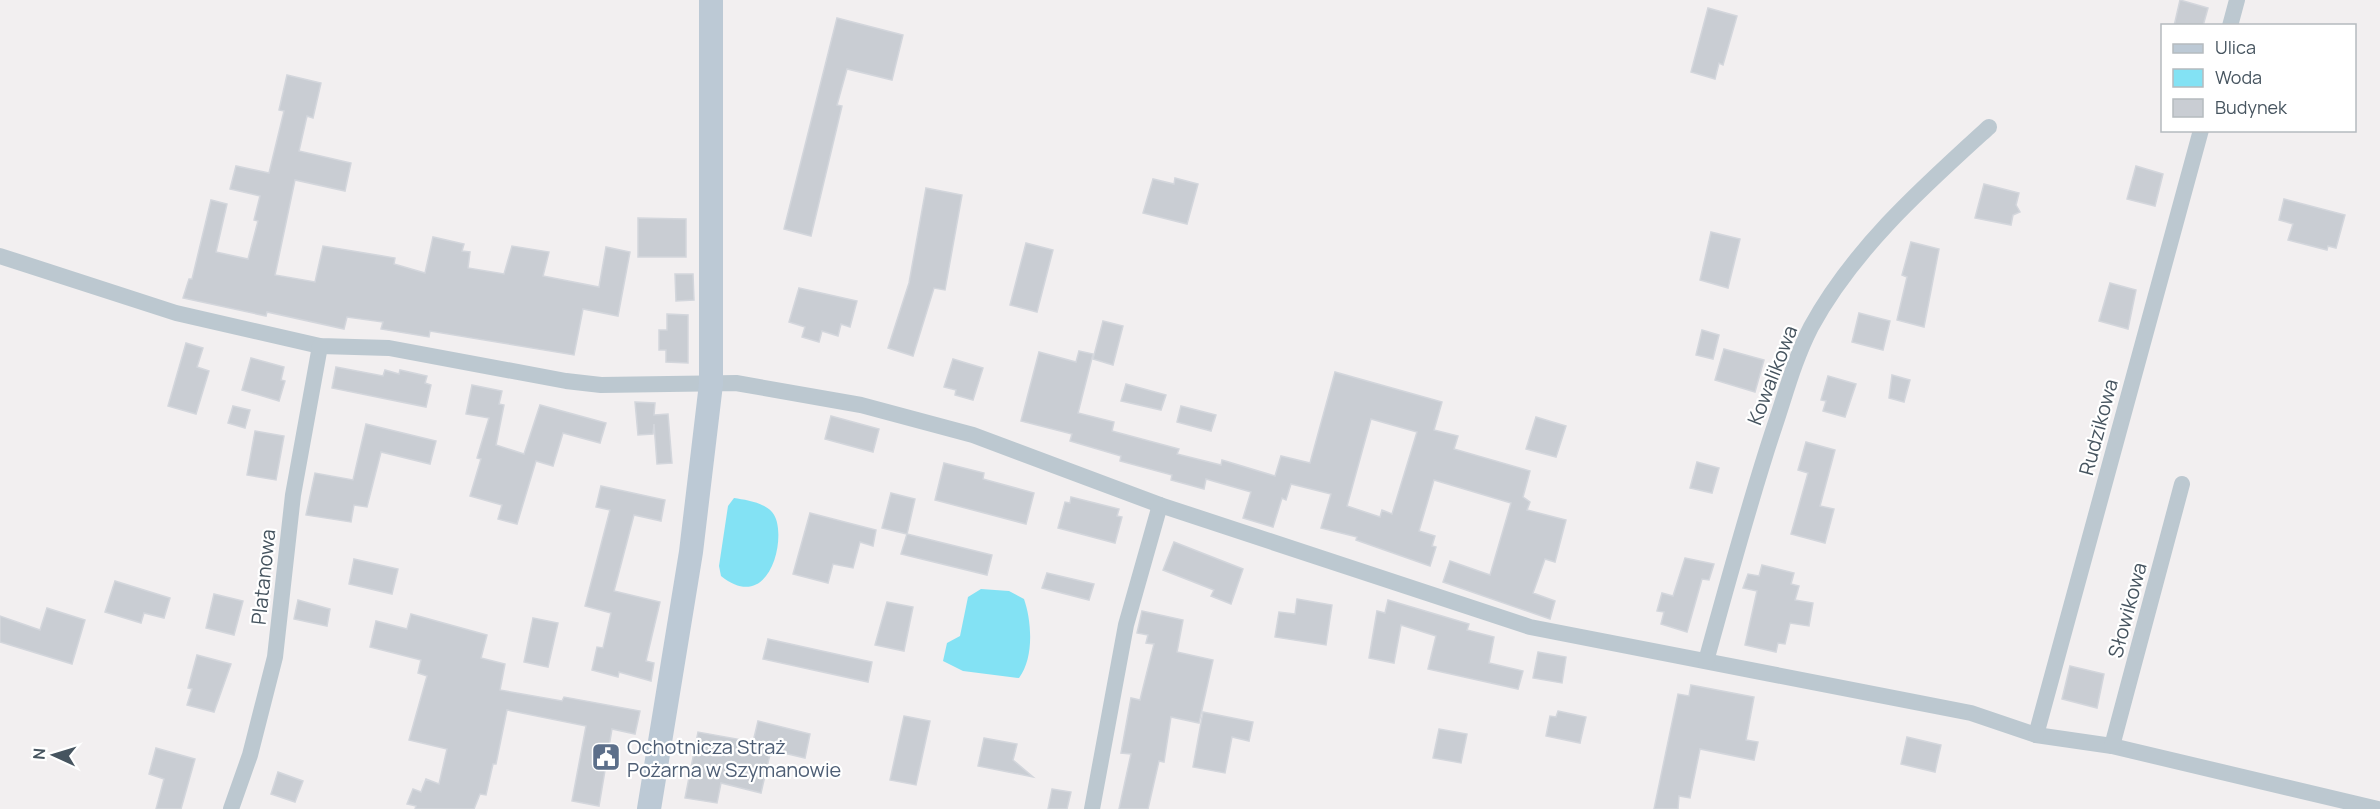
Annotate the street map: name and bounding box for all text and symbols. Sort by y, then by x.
legend [2161,24,2356,132]
text: Ulica [2215,35,2256,59]
text: Woda [2215,65,2262,89]
text: Budynek [2215,95,2288,119]
street label: Kowalikowa [1741,321,1803,429]
street label: Rudzikowa [2072,376,2124,478]
street label: Platanowa [245,528,281,626]
street label: Słowikowa [2101,559,2153,661]
north arrow [24,725,84,785]
place label: Ochotnicza Straż Pożarna w Szymanowie [627,733,841,783]
public building icon: Ochotnicza Straż Pożarna w Szymanowie [590,741,622,773]
text: N [28,747,50,760]

